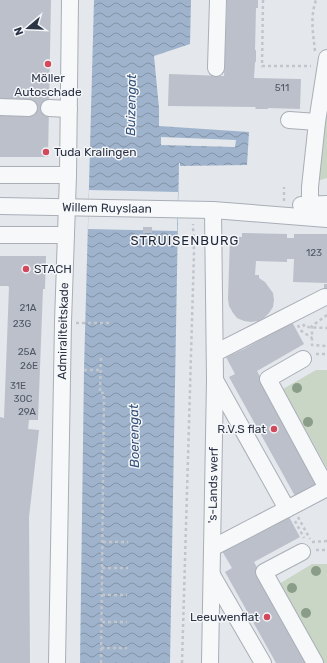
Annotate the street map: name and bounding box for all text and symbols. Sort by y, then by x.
north arrow [8,8,48,48]
text: N [12,25,26,37]
marker: Möller Autoschade [43,59,53,69]
place label: Möller Autoschade [14,71,82,99]
water label: Buizengat [123,73,140,136]
house number: 511 [275,82,289,94]
place label: Tuda Kralingen [54,145,136,159]
marker: Tuda Kralingen [41,147,51,157]
street label: Willem Ruyslaan [62,200,152,216]
district label: STRUISENBURG [131,233,239,248]
house number: 123 [306,247,322,259]
place label: STACH [34,262,72,276]
marker: STACH [21,264,31,274]
street label: Admiraliteitskade [55,282,71,380]
house number: 21A [20,302,37,314]
house number: 23G [13,318,32,330]
house number: 25A [18,346,37,358]
house number: 26E [20,360,38,372]
house number: 31E [10,380,26,392]
house number: 30C [13,393,33,405]
water label: Boerengat [126,403,143,468]
house number: 29A [18,406,36,418]
place label: R.V.S flat [217,422,266,436]
marker: R.V.S flat [269,424,279,434]
street label: 's-Lands werf [205,446,221,523]
place label: Leeuwenflat [190,610,259,624]
marker: Leeuwenflat [262,612,272,622]

